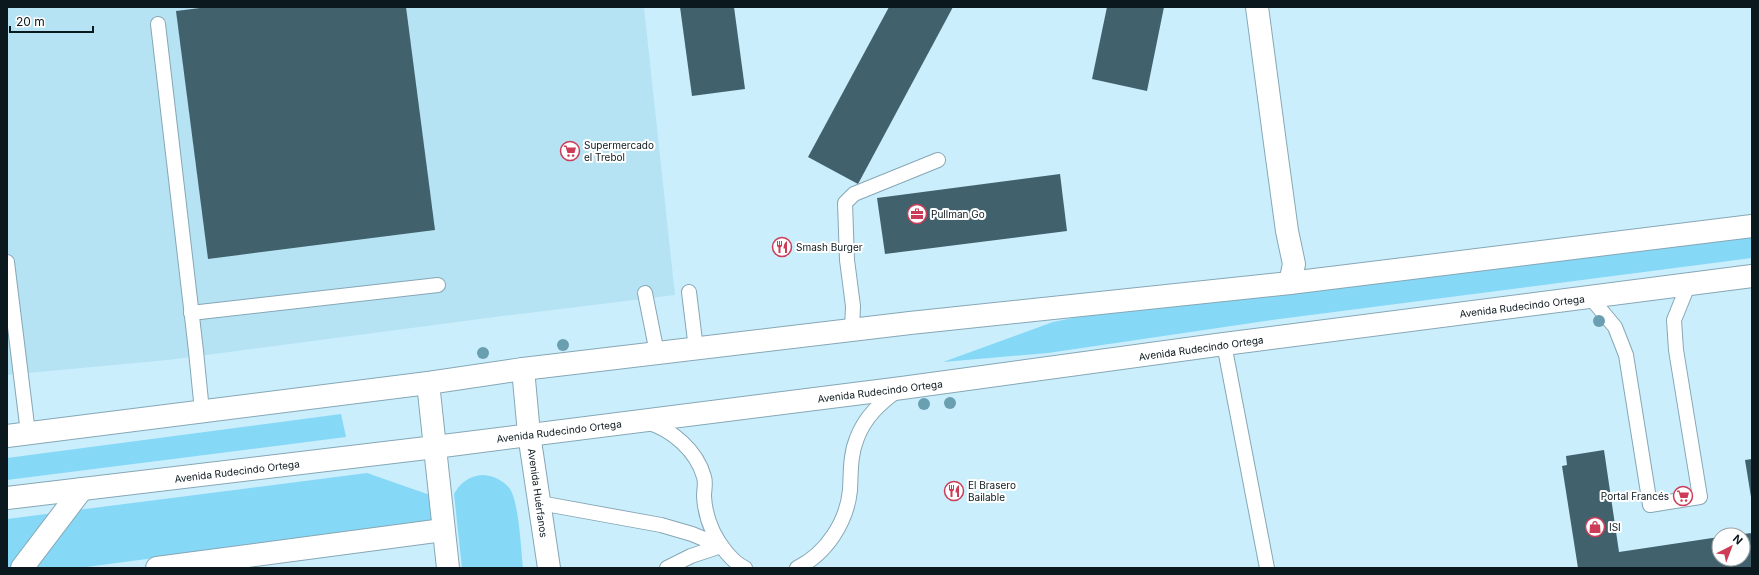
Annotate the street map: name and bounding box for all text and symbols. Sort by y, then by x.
scale bar [10,8,93,34]
text: 20 m [16,14,45,29]
place label: Supermercado el Trebol [584,139,654,163]
supermarket icon: Supermercado el Trebol [559,140,581,162]
office icon: Pullman Go [906,203,928,225]
place label: Pullman Go [931,208,985,220]
restaurant icon: Smash Burger [771,236,793,258]
place label: Smash Burger [796,241,863,253]
street label: Avenida Rudecindo Ortega [1459,292,1585,320]
street label: Avenida Rudecindo Ortega [1138,333,1264,363]
street label: Avenida Rudecindo Ortega [817,377,943,405]
street label: Avenida Rudecindo Ortega [496,417,622,445]
street label: Avenida Huérfanos [526,448,550,538]
street label: Avenida Rudecindo Ortega [174,457,300,485]
place label: El Brasero Bailable [968,479,1016,503]
restaurant icon: El Brasero Bailable [943,480,965,502]
supermarket icon: Portal Francés [1672,485,1694,507]
place label: Portal Francés [1601,490,1669,502]
shop icon: ISI [1584,516,1606,538]
place label: ISI [1609,521,1621,533]
north arrow [1711,527,1751,567]
text: N [1730,532,1745,548]

